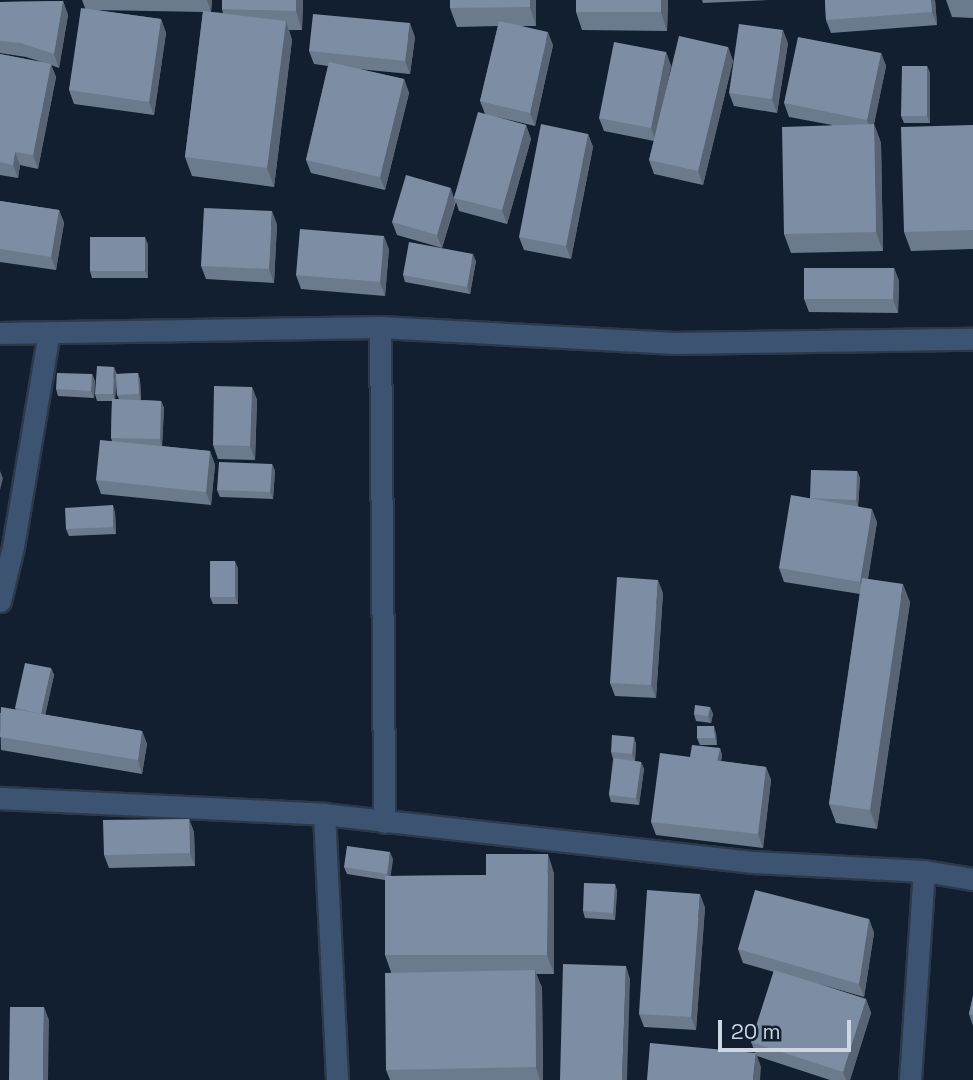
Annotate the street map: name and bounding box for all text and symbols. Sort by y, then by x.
scale bar [721,1006,854,1050]
text: 20 m [731,1018,781,1045]

